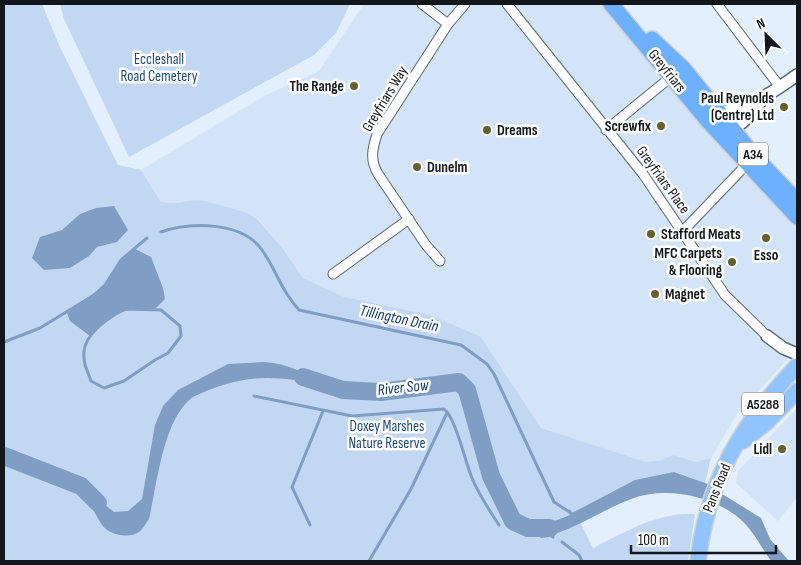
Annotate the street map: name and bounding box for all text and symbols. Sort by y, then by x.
north arrow [741,10,791,60]
text: N [754,14,768,33]
street label: Greyfriars [644,46,690,96]
park label: Eccleshall Road Cemetery [121,50,198,86]
street label: Greyfriars Way [358,63,412,135]
place label: The Range [290,77,344,96]
marker: The Range [348,80,360,92]
place label: Paul Reynolds (Centre) Ltd [701,89,774,125]
marker: Paul Reynolds (Centre) Ltd [778,101,790,113]
place label: Screwfix [605,117,652,136]
marker: Screwfix [655,120,667,132]
place label: Dreams [497,121,538,140]
marker: Dreams [481,124,493,136]
street label: Greyfriars Place [632,142,694,218]
road number: A34 [738,142,768,166]
place label: Dunelm [427,158,467,177]
marker: Dunelm [411,161,423,173]
place label: Stafford Meats [661,225,741,244]
marker: Stafford Meats [645,228,657,240]
marker: Esso [760,232,772,244]
place label: MFC Carpets & Flooring [654,244,723,280]
place label: Esso [754,246,778,265]
marker: MFC Carpets & Flooring [726,256,738,268]
place label: Magnet [665,285,705,304]
marker: Magnet [649,288,661,300]
water label: Tillington Drain [358,301,440,337]
water label: River Sow [376,376,431,400]
road number: A5288 [742,392,784,416]
park label: Doxey Marshes Nature Reserve [348,417,426,453]
place label: Lidl [753,440,772,459]
marker: Lidl [776,443,788,455]
street label: Pans Road [699,461,735,515]
scale bar [631,522,776,554]
text: 100 m [638,531,669,550]

